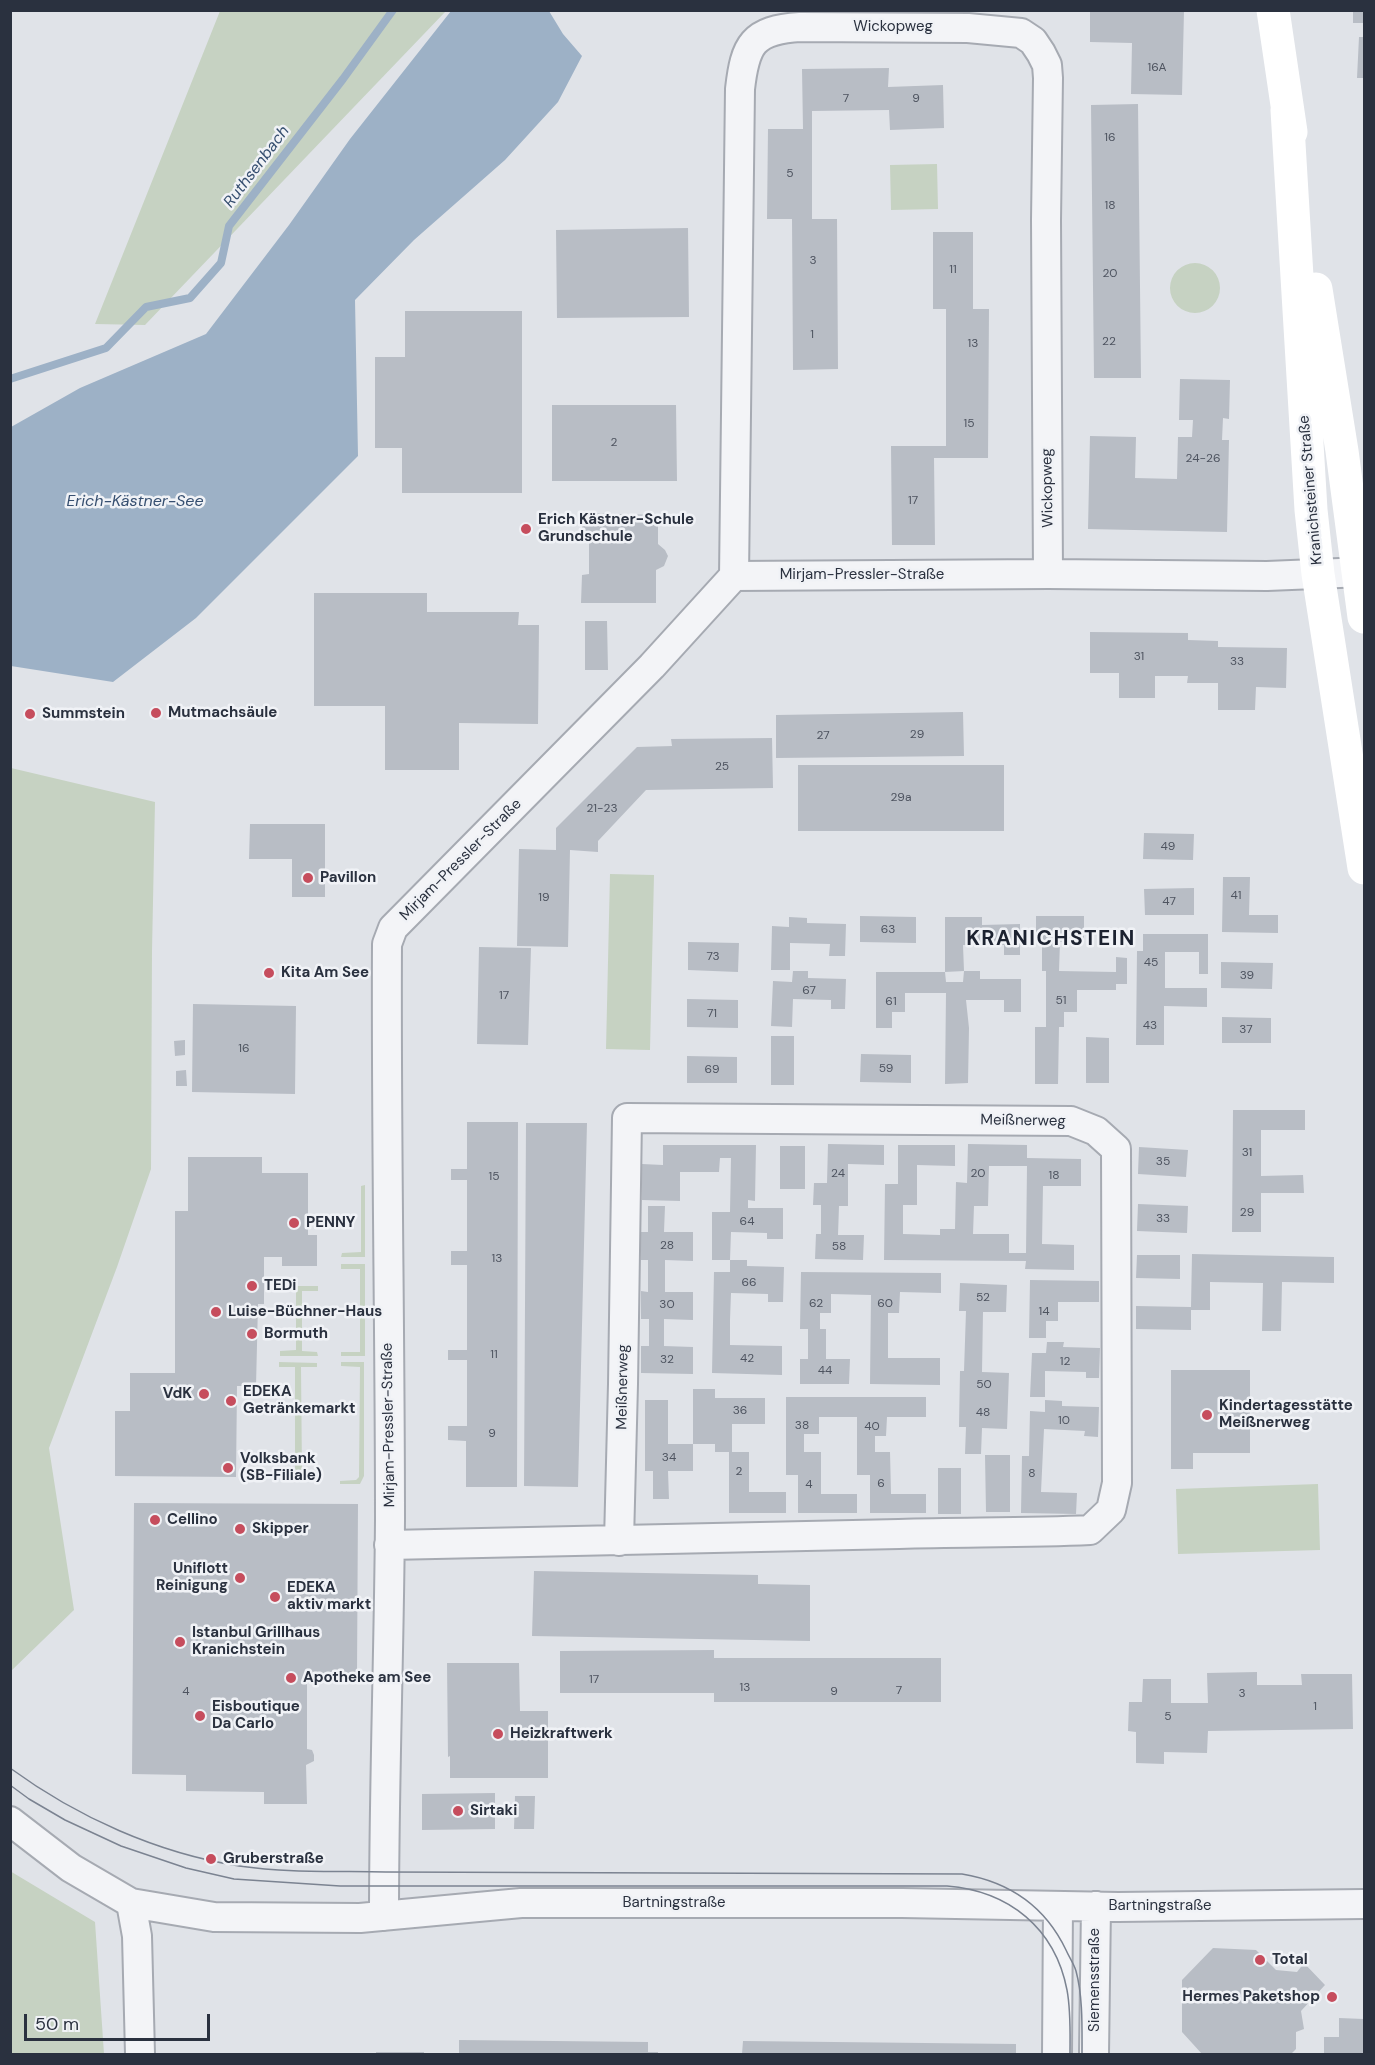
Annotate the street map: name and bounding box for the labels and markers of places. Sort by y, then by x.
place label: Erich Kästner-Schule Grundschule [538,511,694,546]
marker: Erich Kästner-Schule Grundschule [519,522,533,536]
place label: Mutmachsäule [168,704,277,722]
place label: Summstein [42,705,125,723]
marker: Mutmachsäule [149,706,163,720]
marker: Summstein [23,707,37,721]
place label: Pavillon [320,869,376,887]
marker: Pavillon [301,871,315,885]
place label: Kita Am See [281,964,369,982]
marker: Kita Am See [262,966,276,980]
place label: PENNY [306,1214,355,1232]
marker: PENNY [287,1216,301,1230]
place label: TEDi [264,1277,296,1295]
marker: TEDi [245,1279,259,1293]
place label: Luise-Büchner-Haus [228,1303,382,1321]
marker: Luise-Büchner-Haus [209,1305,223,1319]
place label: Bormuth [264,1325,328,1343]
marker: Bormuth [245,1327,259,1341]
place label: EDEKA Getränkemarkt [243,1383,356,1418]
place label: VdK [163,1385,192,1403]
marker: VdK [197,1387,211,1401]
marker: EDEKA Getränkemarkt [224,1394,238,1408]
place label: Kindertagesstätte Meißnerweg [1219,1397,1353,1432]
marker: Kindertagesstätte Meißnerweg [1200,1408,1214,1422]
place label: Volksbank (SB-Filiale) [240,1450,322,1485]
marker: Volksbank (SB-Filiale) [221,1461,235,1475]
place label: Cellino [167,1511,218,1529]
marker: Cellino [148,1513,162,1527]
place label: Skipper [252,1520,309,1538]
marker: Skipper [233,1522,247,1536]
place label: Uniflott Reinigung [156,1560,228,1595]
marker: Uniflott Reinigung [233,1571,247,1585]
place label: EDEKA aktiv markt [287,1579,371,1614]
marker: EDEKA aktiv markt [268,1590,282,1604]
place label: Istanbul Grillhaus Kranichstein [192,1624,320,1659]
marker: Istanbul Grillhaus Kranichstein [173,1635,187,1649]
place label: Apotheke am See [303,1669,431,1687]
marker: Apotheke am See [284,1671,298,1685]
place label: Eisboutique Da Carlo [212,1698,300,1733]
marker: Eisboutique Da Carlo [193,1709,207,1723]
place label: Heizkraftwerk [510,1725,613,1743]
marker: Heizkraftwerk [491,1727,505,1741]
place label: Sirtaki [470,1802,517,1820]
marker: Sirtaki [451,1804,465,1818]
place label: Gruberstraße [223,1850,324,1868]
marker: Gruberstraße [204,1852,218,1866]
place label: Total [1272,1951,1308,1969]
marker: Total [1253,1953,1267,1967]
place label: Hermes Paketshop [1182,1988,1320,2006]
marker: Hermes Paketshop [1325,1990,1339,2004]

